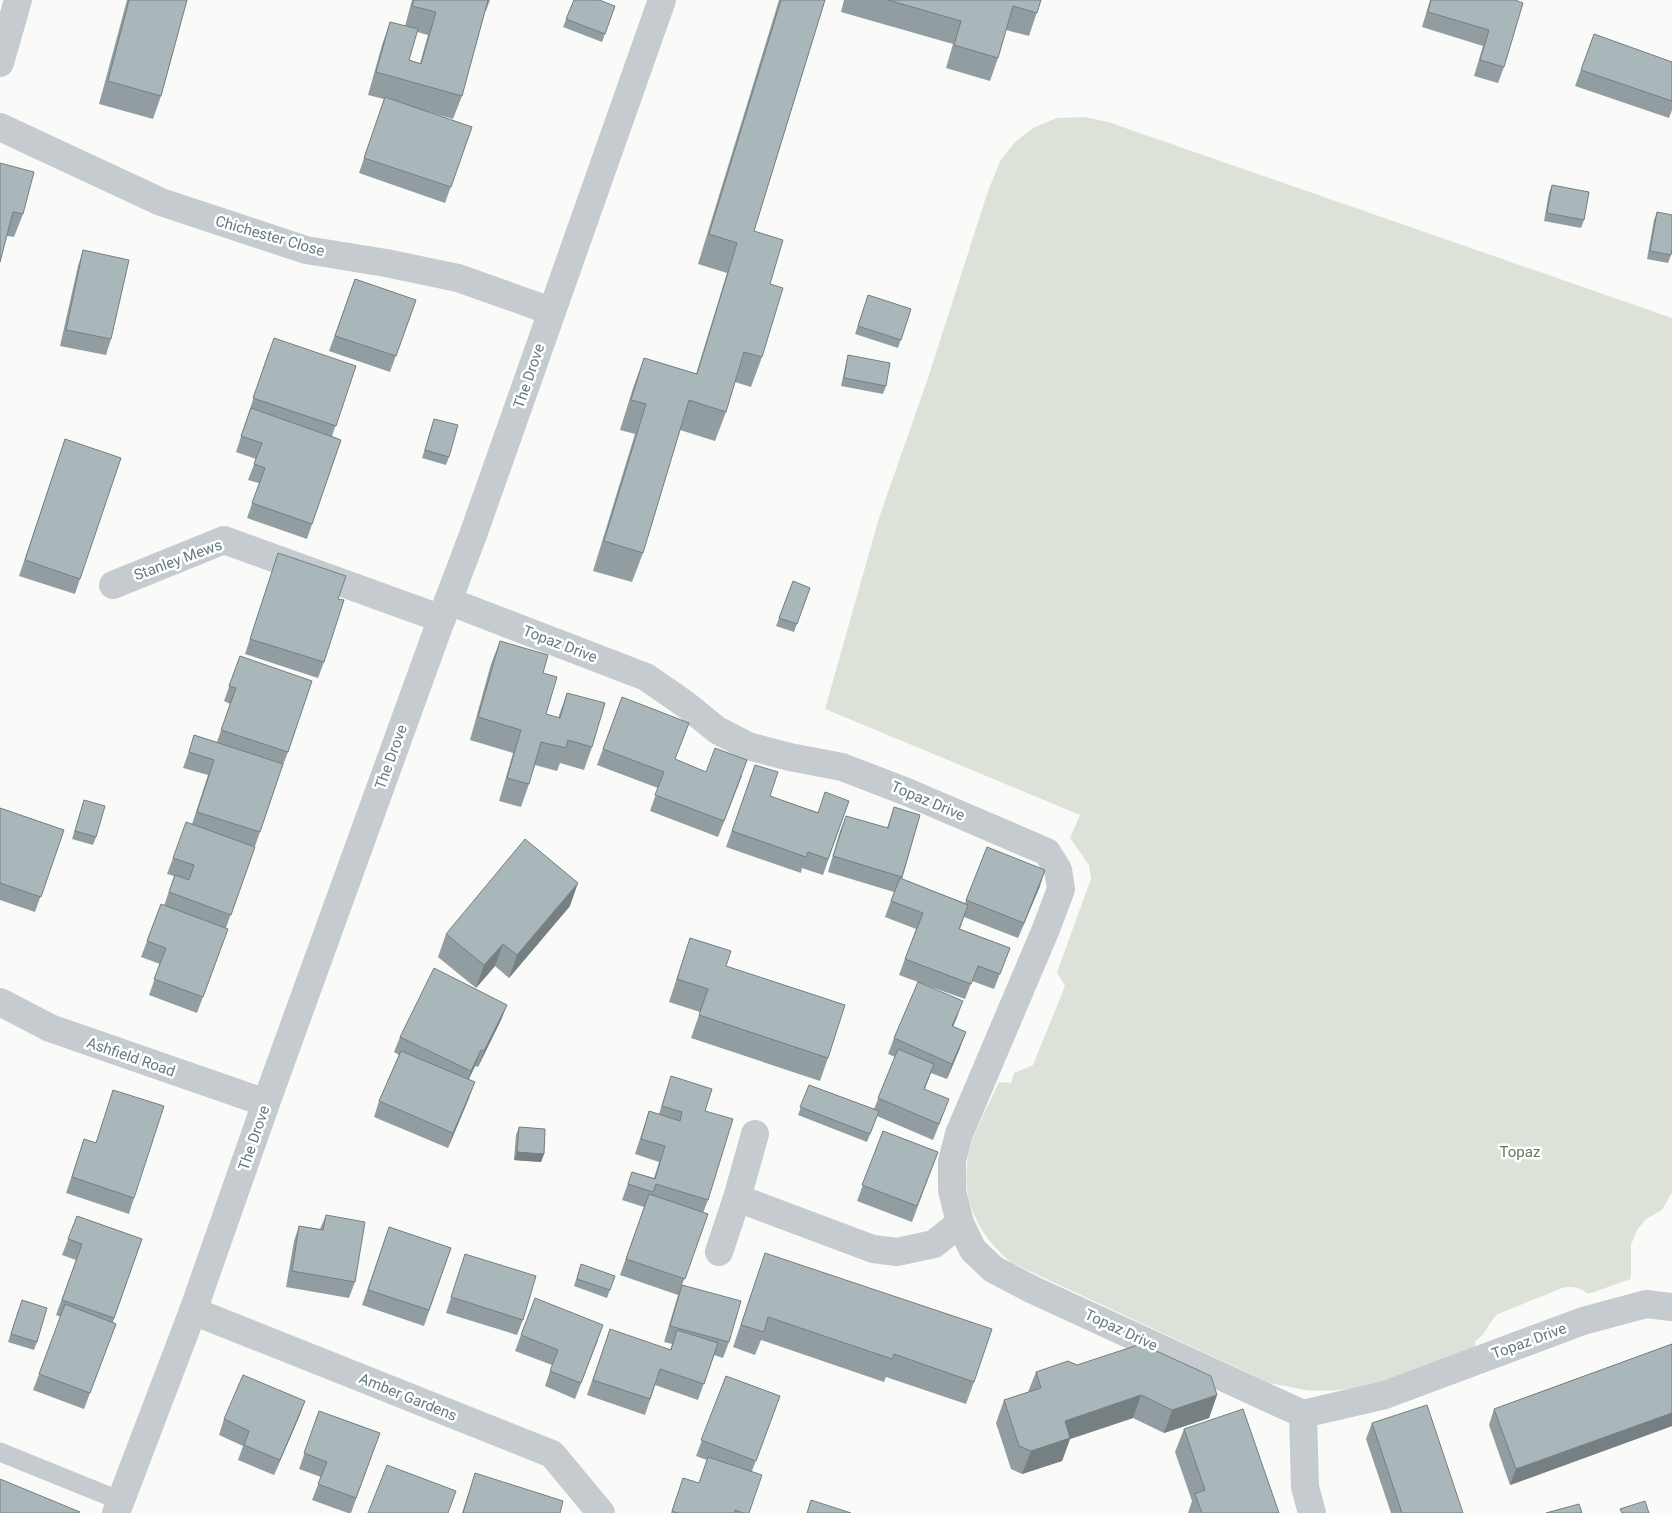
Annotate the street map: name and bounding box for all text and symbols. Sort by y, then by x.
street label: Chichester Close [213,212,327,260]
street label: The Drove [510,341,548,411]
street label: Stanley Mews [131,536,225,584]
street label: Topaz Drive [520,622,600,666]
street label: The Drove [371,722,411,792]
street label: Topaz Drive [888,777,968,825]
street label: Ashfield Road [84,1033,178,1081]
street label: The Drove [235,1103,273,1173]
park label: Topaz [1500,1143,1540,1161]
street label: Topaz Drive [1082,1305,1160,1355]
street label: Topaz Drive [1489,1319,1569,1363]
street label: Amber Gardens [356,1369,460,1425]

